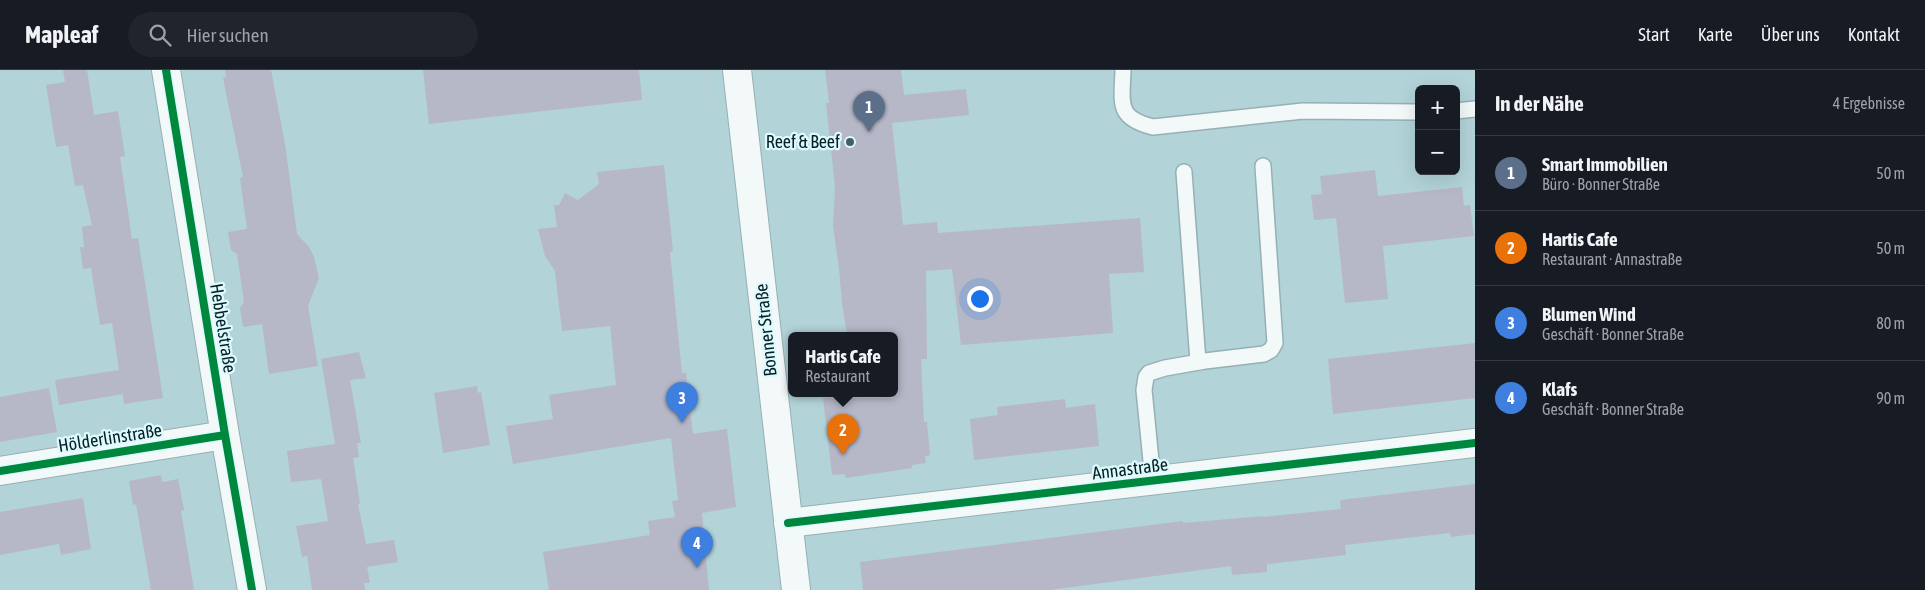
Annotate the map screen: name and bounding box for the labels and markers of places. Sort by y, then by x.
pin: 1 [853,91,885,132]
place label: Reef & Beef [766,131,840,152]
marker: Reef & Beef [844,136,856,148]
pin: 3 [666,382,698,423]
pin: 2 [827,414,859,455]
pin: 4 [681,527,713,568]

